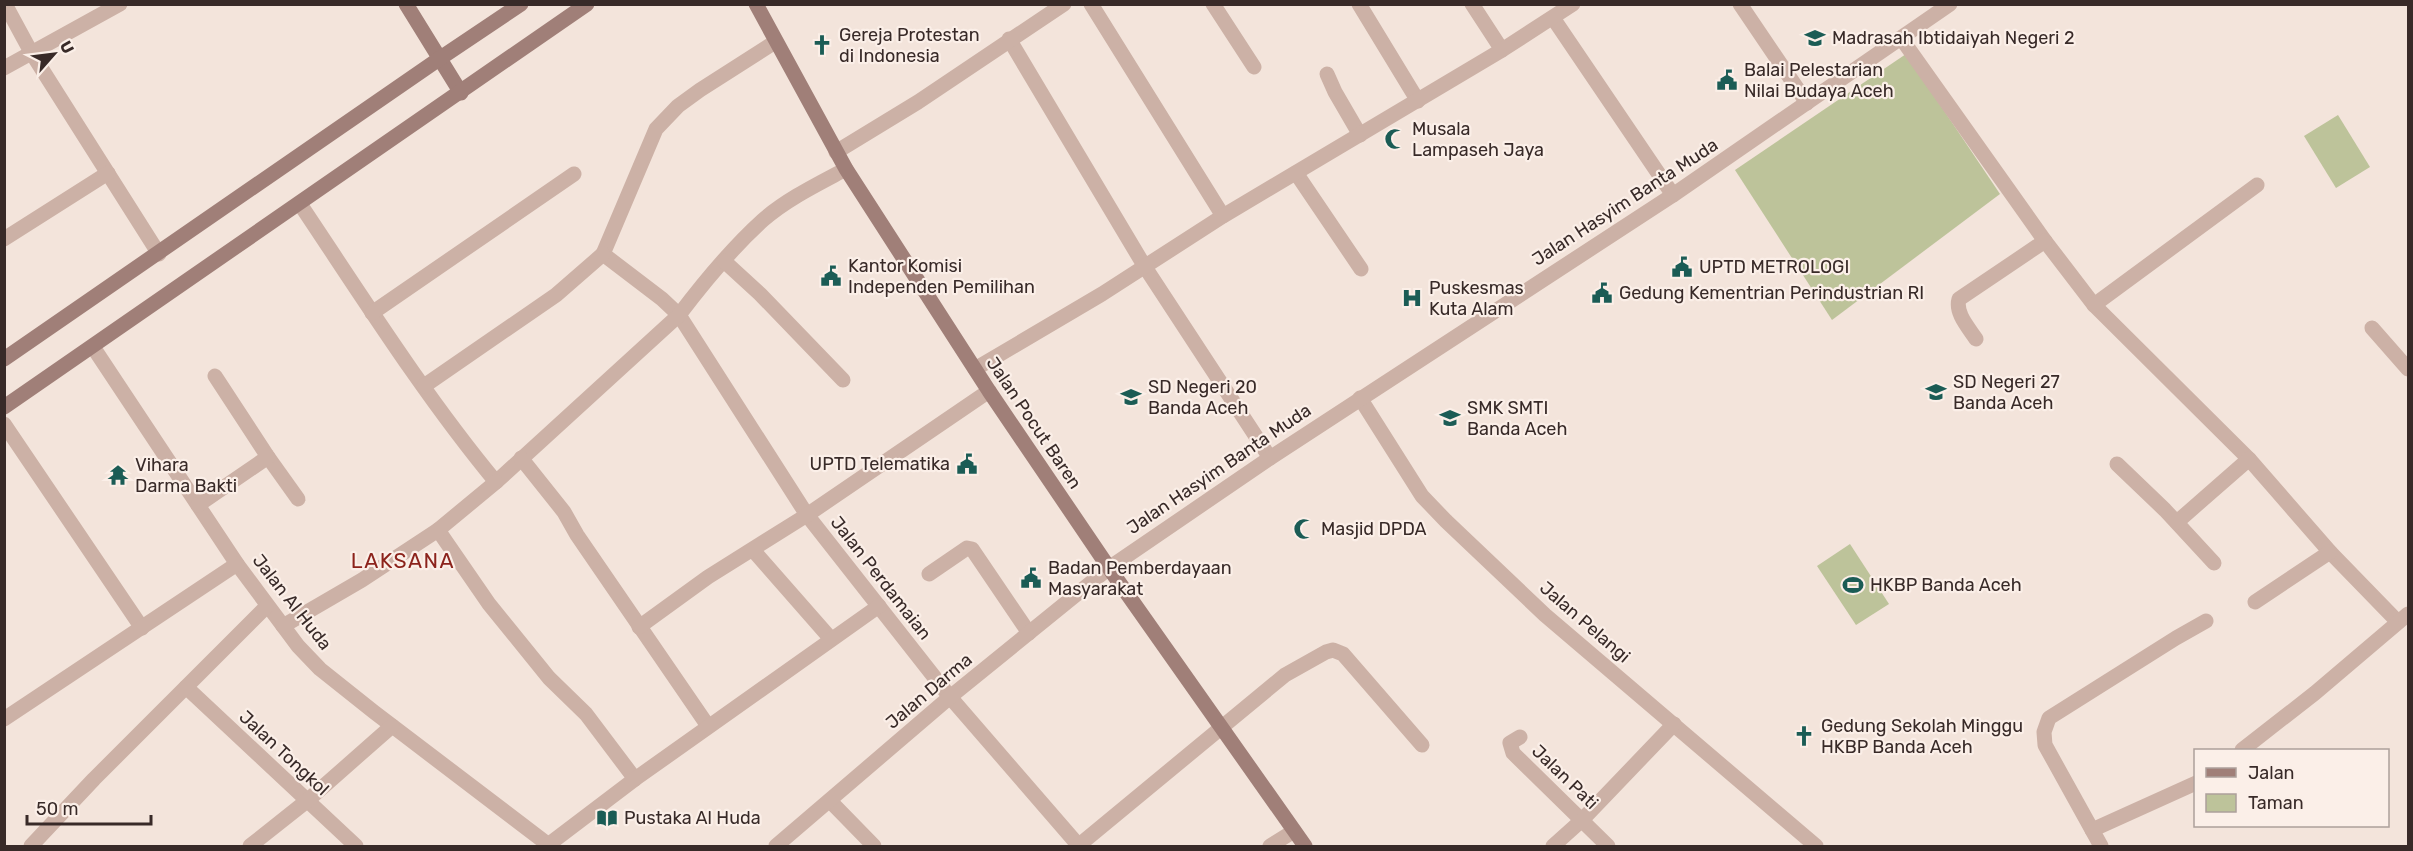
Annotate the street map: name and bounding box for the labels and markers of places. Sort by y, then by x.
place label: Gereja Protestan di Indonesia [839,24,980,67]
school or university icon: Madrasah Ibtidaiyah Negeri 2 [1803,26,1827,50]
place label: Madrasah Ibtidaiyah Negeri 2 [1832,27,2074,49]
church icon: Gereja Protestan di Indonesia [810,33,834,57]
place label: Balai Pelestarian Nilai Budaya Aceh [1744,59,1894,102]
public building icon: Balai Pelestarian Nilai Budaya Aceh [1715,68,1739,92]
place label: Musala Lampaseh Jaya [1412,118,1544,161]
mosque icon: Musala Lampaseh Jaya [1383,127,1407,151]
place label: Kantor Komisi Independen Pemilihan [848,255,1035,298]
public building icon: UPTD METROLOGI [1670,255,1694,279]
place label: UPTD METROLOGI [1699,256,1849,278]
public building icon: Kantor Komisi Independen Pemilihan [819,264,843,288]
place label: Puskesmas Kuta Alam [1429,277,1524,320]
public building icon: Gedung Kementrian Perindustrian RI [1590,281,1614,305]
place label: Gedung Kementrian Perindustrian RI [1619,282,1924,304]
hospital icon: Puskesmas Kuta Alam [1400,286,1424,310]
place label: SD Negeri 27 Banda Aceh [1953,371,2060,414]
place label: SD Negeri 20 Banda Aceh [1148,376,1257,419]
school or university icon: SD Negeri 27 Banda Aceh [1924,380,1948,404]
school or university icon: SD Negeri 20 Banda Aceh [1119,385,1143,409]
place label: SMK SMTI Banda Aceh [1467,397,1567,440]
school or university icon: SMK SMTI Banda Aceh [1438,406,1462,430]
public building icon: UPTD Telematika [955,452,979,476]
place label: UPTD Telematika [810,453,950,475]
place label: Vihara Darma Bakti [135,454,237,497]
temple icon: Vihara Darma Bakti [106,463,130,487]
mosque icon: Masjid DPDA [1292,517,1316,541]
place label: Masjid DPDA [1321,518,1427,540]
place label: Badan Pemberdayaan Masyarakat [1048,557,1232,600]
public building icon: Badan Pemberdayaan Masyarakat [1019,566,1043,590]
sports icon: HKBP Banda Aceh [1841,573,1865,597]
place label: HKBP Banda Aceh [1870,574,2022,596]
place label: Gedung Sekolah Minggu HKBP Banda Aceh [1821,715,2023,758]
church icon: Gedung Sekolah Minggu HKBP Banda Aceh [1792,724,1816,748]
library icon: Pustaka Al Huda [595,806,619,830]
place label: Pustaka Al Huda [624,807,761,829]

